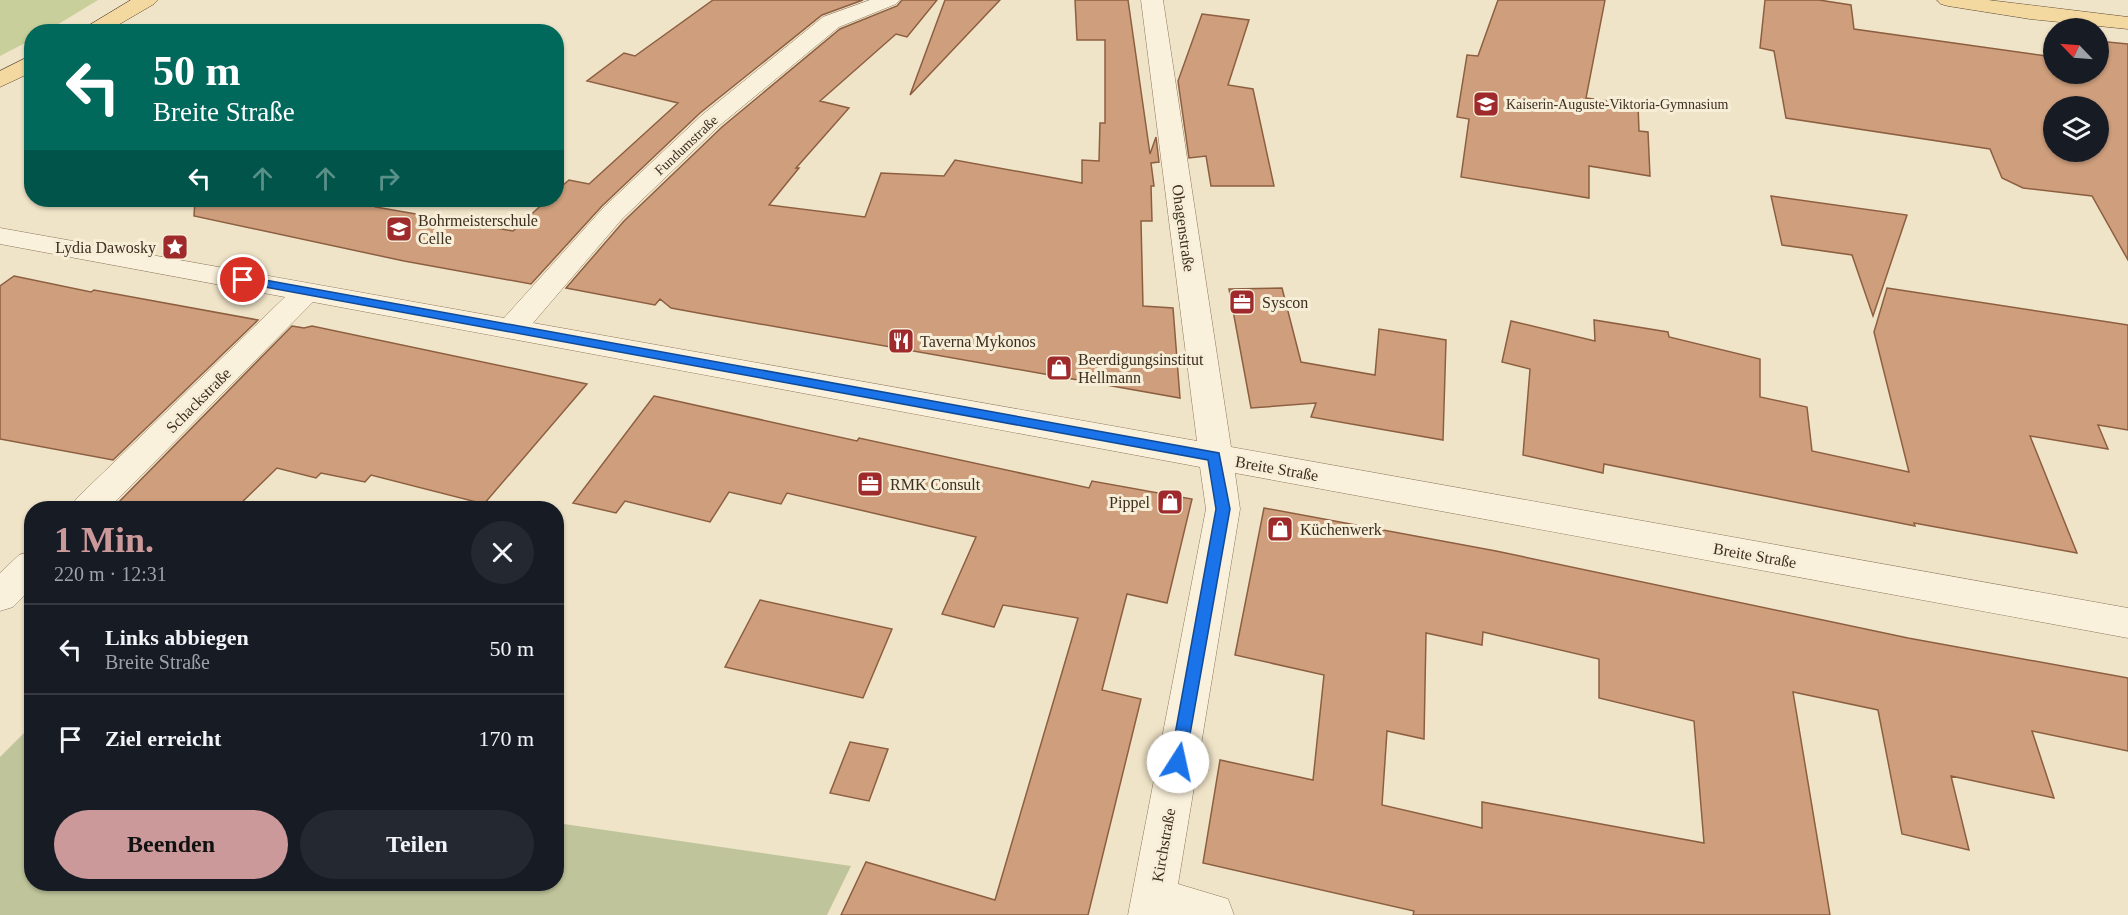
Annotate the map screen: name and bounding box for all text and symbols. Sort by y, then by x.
north arrow [2043,18,2109,84]
map controls [2043,18,2109,162]
icon: left [54,48,132,126]
text: 50 m [153,48,241,94]
school or university icon: Kaiserin-Auguste-Viktoria-Gymnasium [1471,89,1501,119]
button: layers [2043,96,2109,162]
text: Breite Straße [153,97,295,127]
place label: Kaiserin-Auguste-Viktoria-Gymnasium [1506,97,1728,112]
street label: Fundumstraße [652,113,721,178]
icon: left [183,162,216,195]
icon: ahead [246,162,279,195]
icon: ahead [309,162,342,195]
icon: right [372,162,405,195]
street label: Ohagenstraße [1168,183,1198,273]
place label: Bohrmeisterschule Celle [418,212,538,247]
school or university icon: Bohrmeisterschule Celle [384,214,414,244]
place icon: Lydia Dawosky [160,232,190,262]
place label: Lydia Dawosky [55,239,156,257]
pin [217,254,268,305]
icon: arrive [226,263,259,296]
office icon: Syscon [1227,287,1257,317]
place label: Syscon [1262,294,1308,312]
restaurant icon: Taverna Mykonos [886,326,916,356]
place label: Taverna Mykonos [920,333,1036,351]
place label: Beerdigungsinstitut Hellmann [1078,351,1204,386]
shop icon: Beerdigungsinstitut Hellmann [1044,353,1074,383]
street label: Schackstraße [163,365,234,436]
street label: Breite Straße [1234,453,1320,484]
office icon: RMK Consult [855,469,885,499]
place label: RMK Consult [890,476,981,493]
shop icon: Pippel [1155,487,1185,517]
place label: Pippel [1109,494,1151,512]
shop icon: Küchenwerk [1265,514,1295,544]
text: 1 Min. [54,520,154,560]
button: close [471,521,534,584]
place label: Küchenwerk [1300,521,1382,538]
street label: Breite Straße [1712,540,1798,571]
text: 220 m · 12:31 [54,563,167,585]
text: Links abbiegen [105,625,249,650]
icon: left [54,633,87,666]
text: 50 m [489,636,534,661]
text: Breite Straße [105,651,210,673]
icon: arrive [54,723,87,756]
text: Ziel erreicht [105,726,221,751]
text: 170 m [478,726,534,751]
position arrow [1146,730,1210,794]
street label: Kirchstraße [1149,807,1178,883]
button: Beenden [54,810,288,879]
button: Teilen [300,810,534,879]

